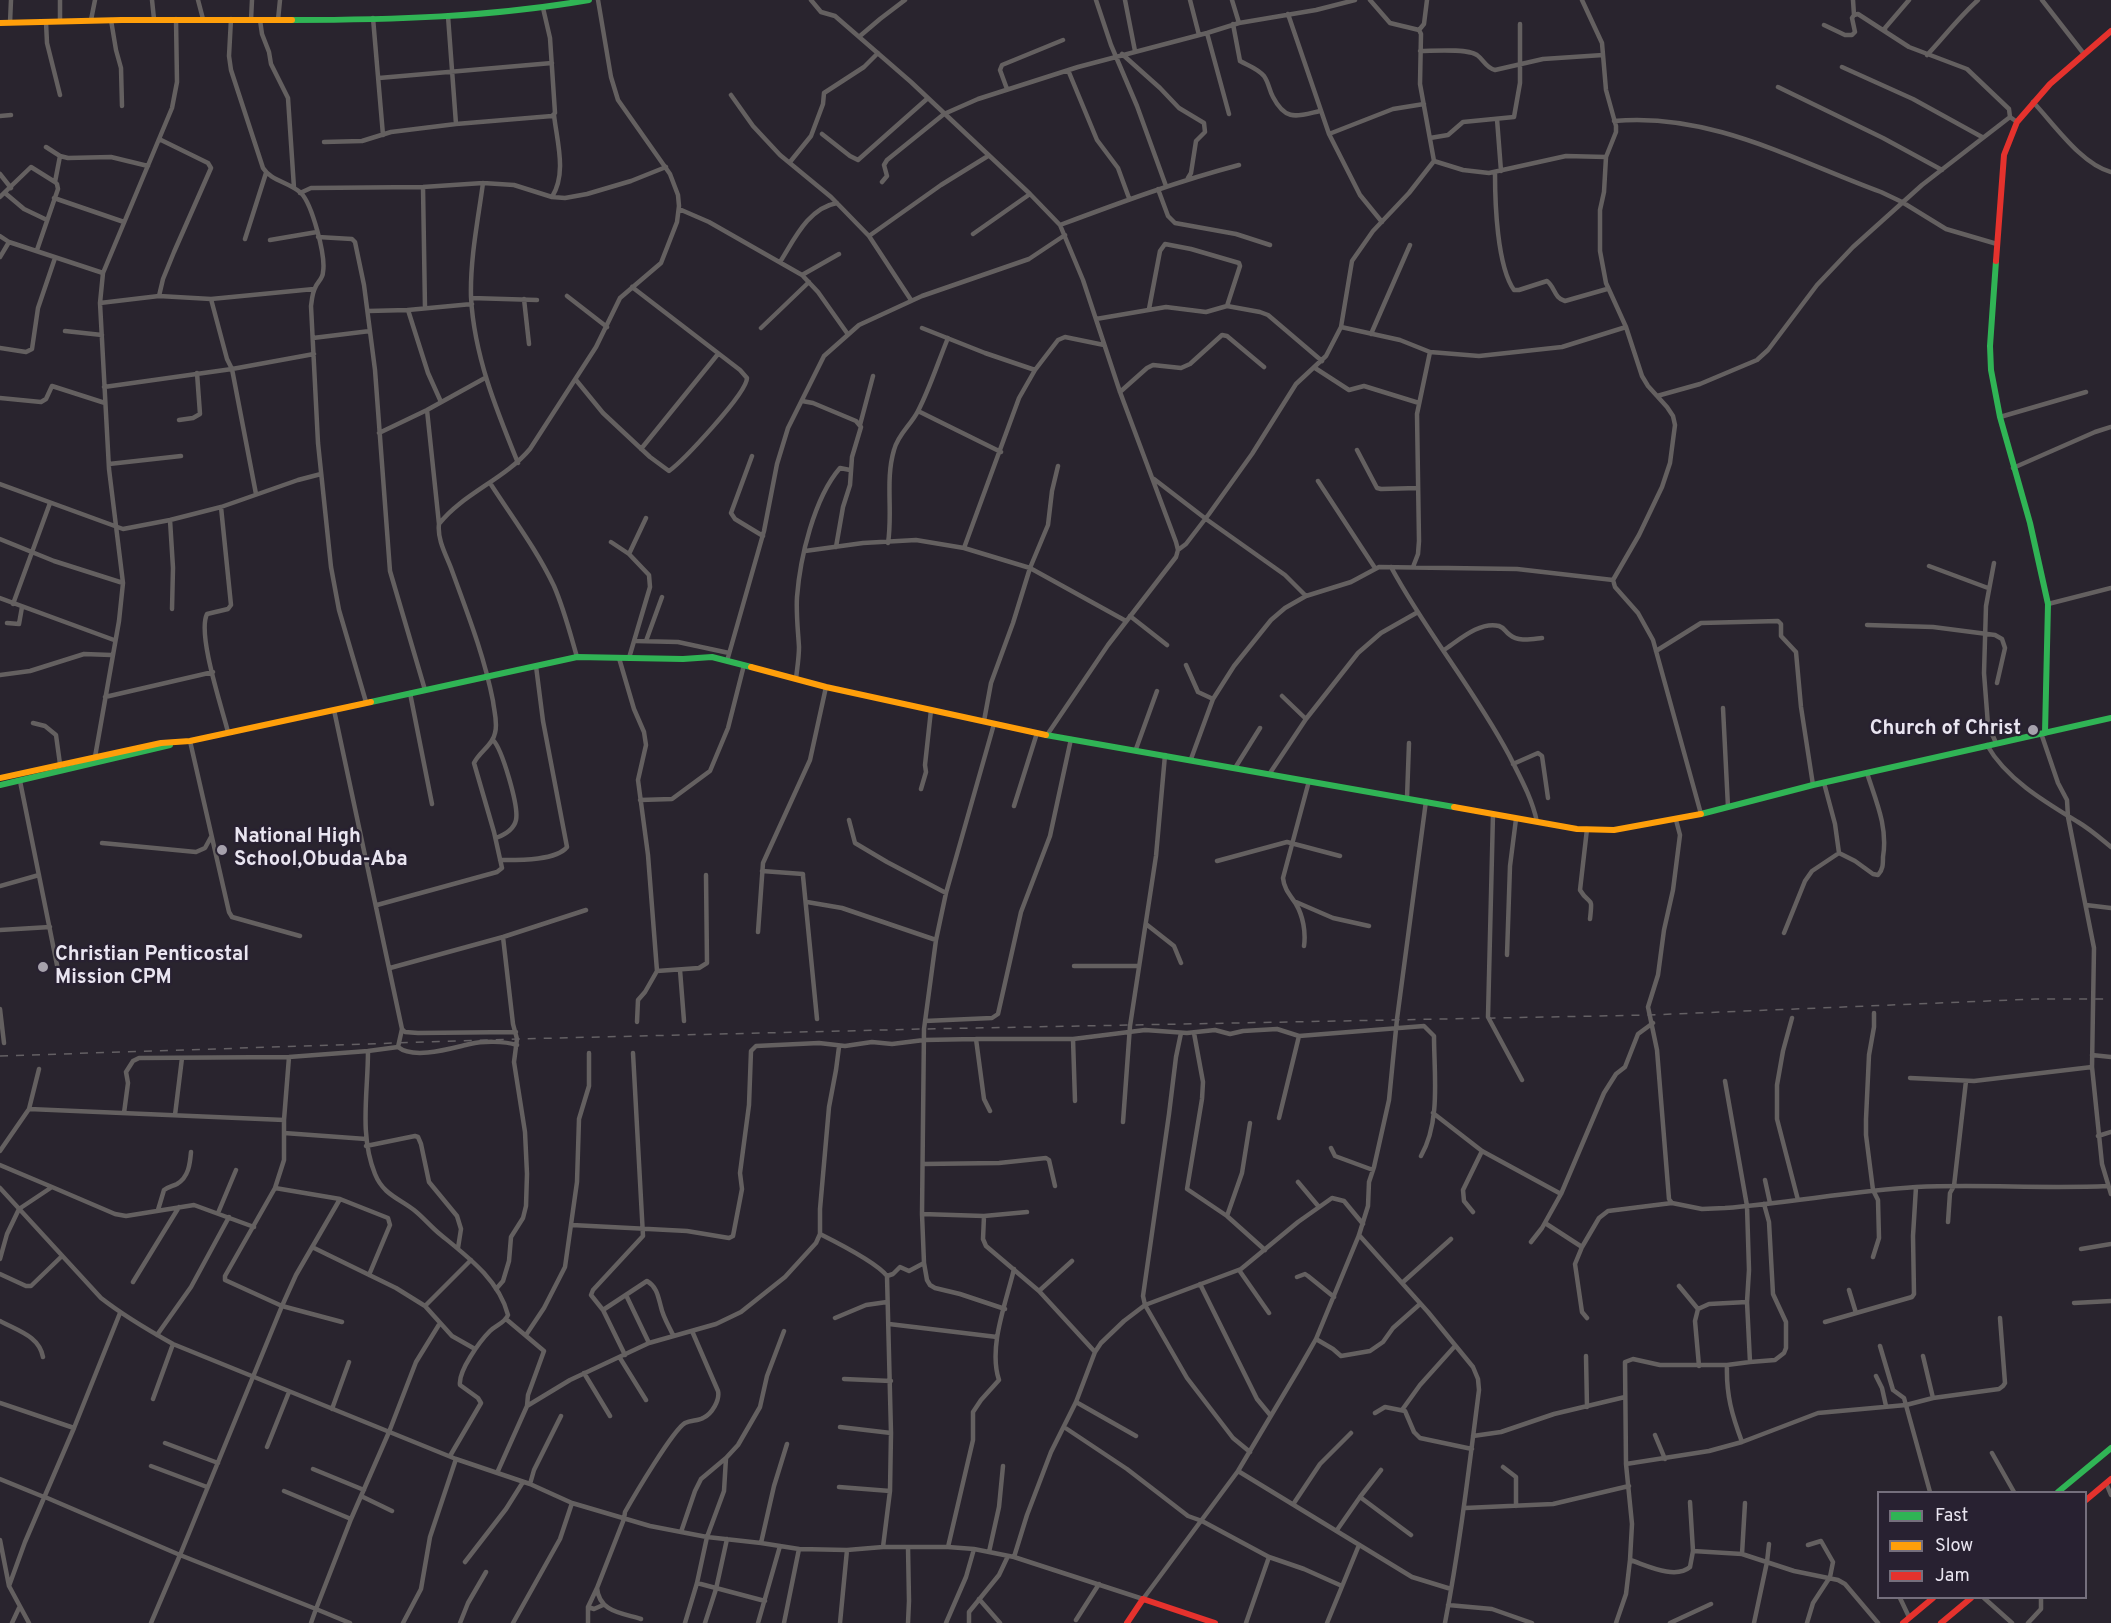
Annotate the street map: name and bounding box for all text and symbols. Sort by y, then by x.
place label: Church of Christ [1870,718,2021,742]
marker: Church of Christ [2026,723,2040,737]
place label: National High School,Obuda-Aba [234,826,408,873]
marker: National High School,Obuda-Aba [215,843,229,857]
place label: Christian Penticostal Mission CPM [55,944,249,991]
marker: Christian Penticostal Mission CPM [36,960,50,974]
legend [1877,1491,2087,1599]
text: Fast [1935,1505,1968,1528]
text: Slow [1935,1535,1973,1558]
text: Jam [1935,1565,1970,1588]

